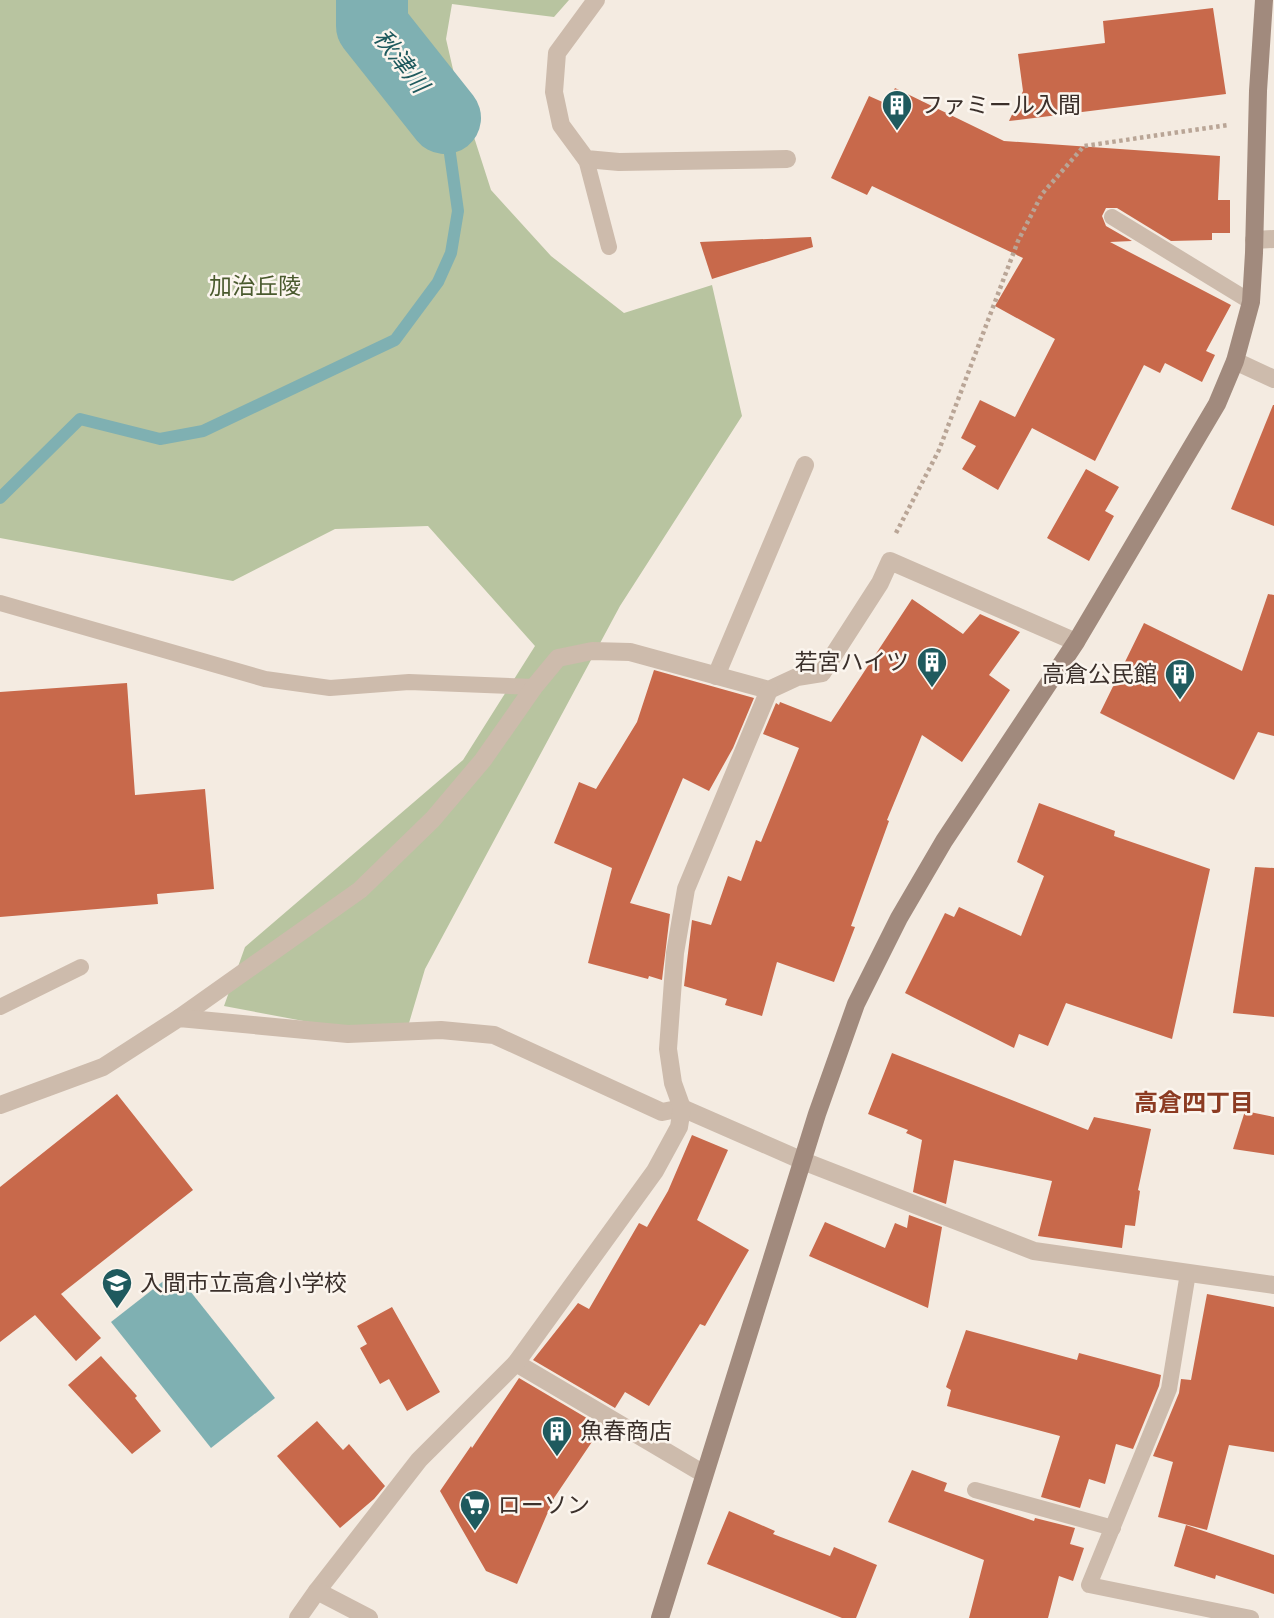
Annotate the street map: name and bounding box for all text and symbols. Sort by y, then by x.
water label: 秋津川 [368,23,437,100]
building icon: ファミール入間 [880,88,914,132]
place label: ファミール入間 [920,91,1081,118]
park label: 加治丘陵 [209,272,301,299]
building icon: 若宮ハイツ [915,645,949,689]
place label: 若宮ハイツ [794,648,909,675]
building icon: 高倉公民館 [1163,657,1197,701]
place label: 高倉公民館 [1042,660,1157,687]
district label: 高倉四丁目 [1134,1088,1254,1117]
school or university icon: 入間市立高倉小学校 [100,1266,134,1310]
place label: 入間市立高倉小学校 [140,1269,347,1296]
building icon: 魚春商店 [540,1414,574,1458]
place label: 魚春商店 [580,1417,672,1444]
supermarket icon: ローソン [458,1488,492,1532]
place label: ローソン [498,1491,590,1518]

